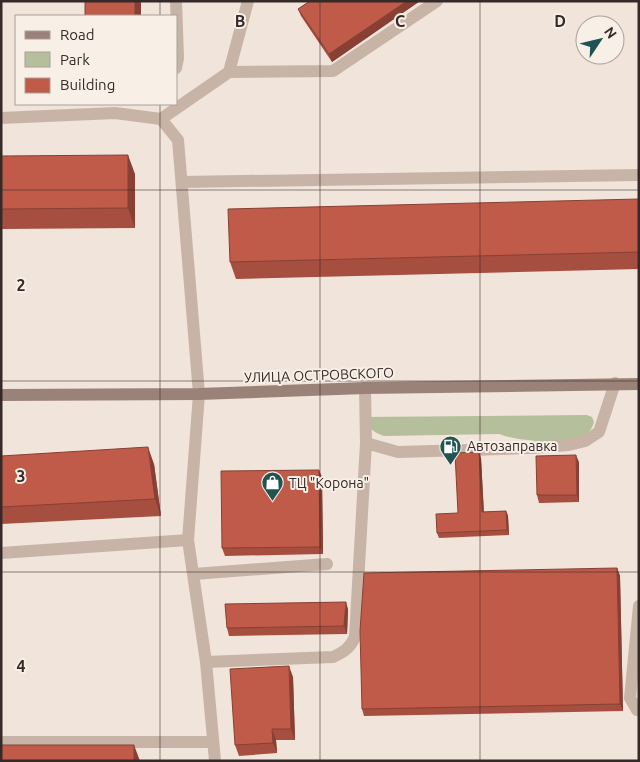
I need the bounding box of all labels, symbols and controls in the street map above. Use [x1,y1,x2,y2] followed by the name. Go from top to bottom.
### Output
[235,12,245,30] text: B
[395,12,405,30] text: C
[554,12,566,30] text: D
[15,15,178,105] legend
[575,15,625,65] north arrow
[601,24,620,41] text: N
[60,26,95,43] text: Road
[60,51,90,68] text: Park
[60,76,115,93] text: Building
[16,276,26,294] text: 2
[244,364,394,386] street label: УЛИЦА ОСТРОВСКОГО
[439,434,463,465] fuel station icon: Автозаправка
[467,438,558,454] place label: Автозаправка
[16,467,26,485] text: 3
[261,471,285,502] shop icon: ТЦ "Корона"
[289,475,369,491] place label: ТЦ "Корона"
[16,657,26,675] text: 4

